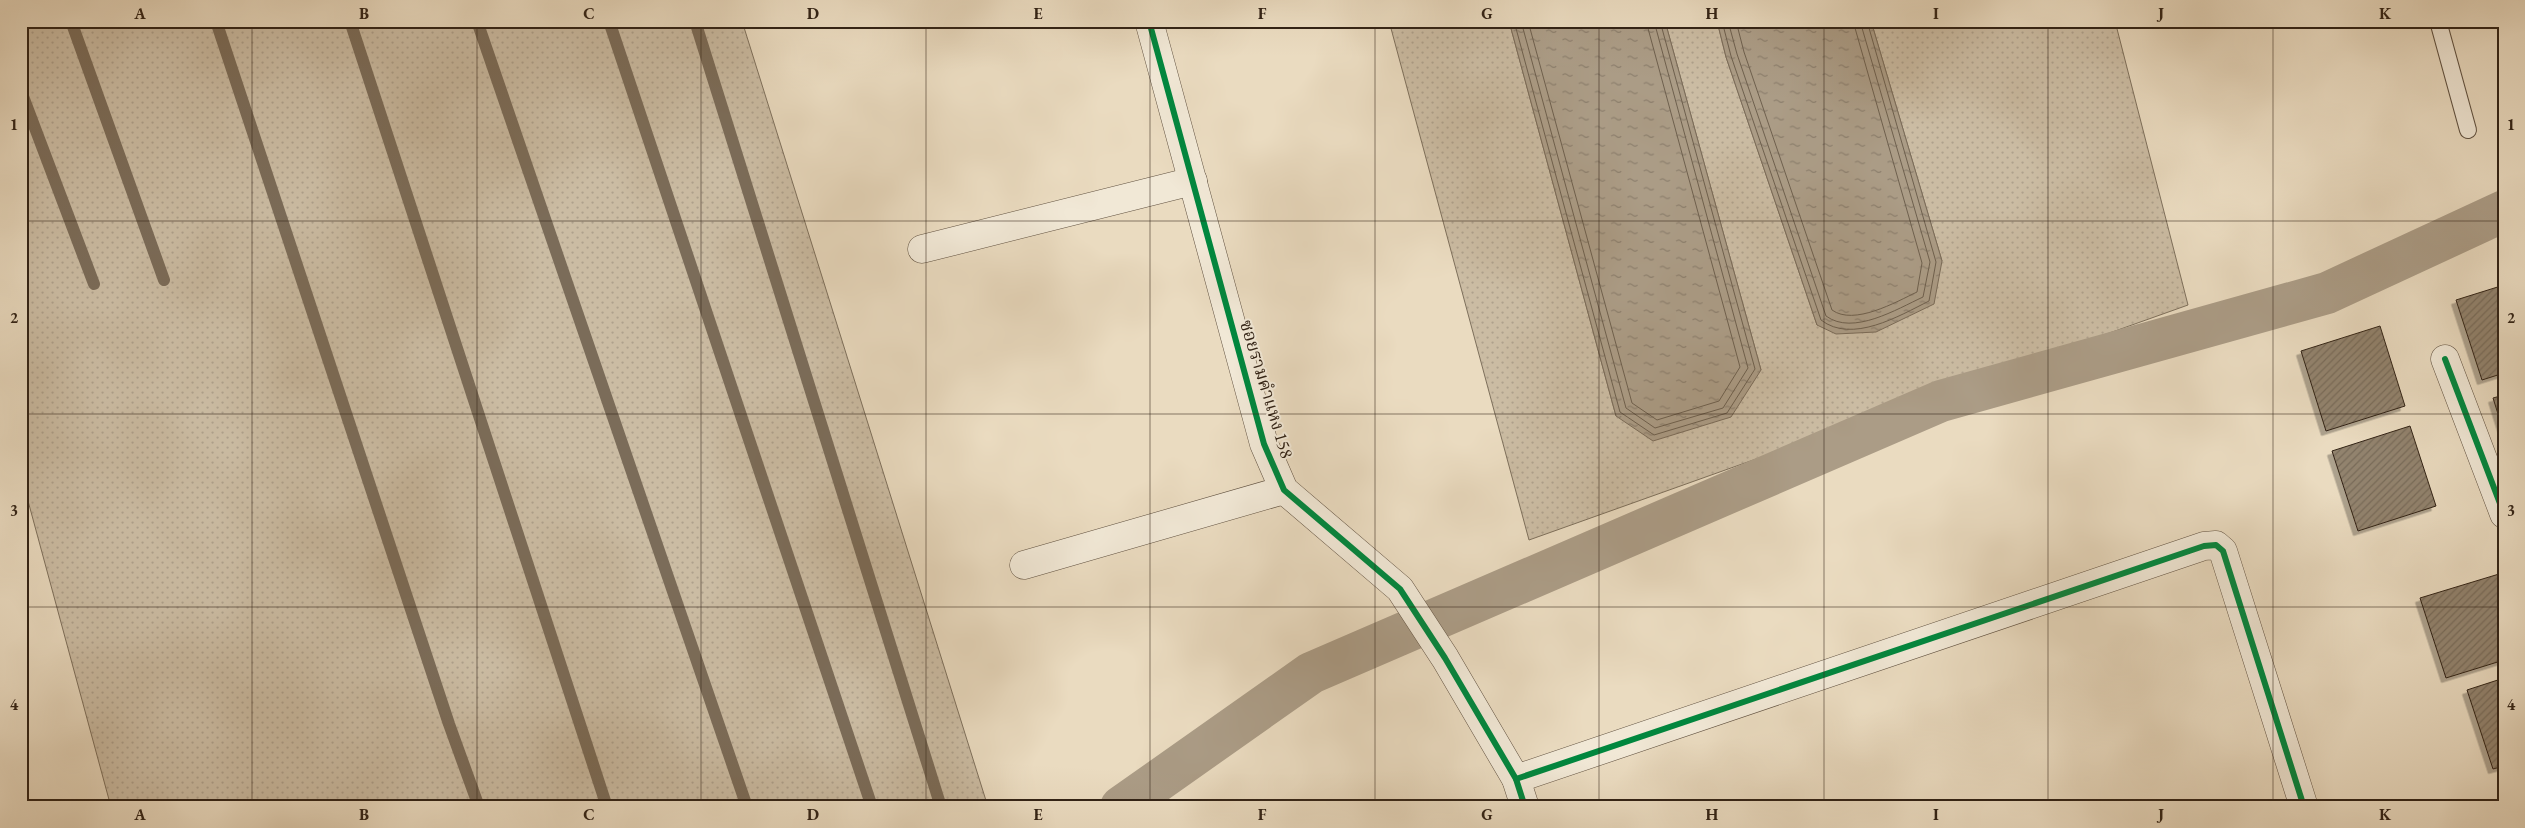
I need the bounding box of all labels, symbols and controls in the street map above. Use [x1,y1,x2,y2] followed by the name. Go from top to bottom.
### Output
[133,3,146,24] text: A
[359,3,369,24] text: B
[583,3,595,24] text: C
[807,3,819,24] text: D
[1033,3,1043,24] text: E
[1258,3,1267,24] text: F
[1481,3,1493,24] text: G
[1706,3,1719,24] text: H
[1933,3,1939,24] text: I
[2156,3,2164,24] text: J
[2379,3,2392,24] text: K
[10,114,18,135] text: 1
[2507,114,2515,135] text: 1
[10,307,19,328] text: 2
[2507,307,2516,328] text: 2
[1235,317,1299,461] street label: ซอยรามคำแหง 158
[10,500,18,521] text: 3
[2507,500,2515,521] text: 3
[10,694,19,715] text: 4
[2507,694,2516,715] text: 4
[133,804,146,825] text: A
[359,804,369,825] text: B
[583,804,595,825] text: C
[807,804,819,825] text: D
[1033,804,1043,825] text: E
[1258,804,1267,825] text: F
[1481,804,1493,825] text: G
[1706,804,1719,825] text: H
[1933,804,1939,825] text: I
[2156,804,2164,825] text: J
[2379,804,2392,825] text: K

